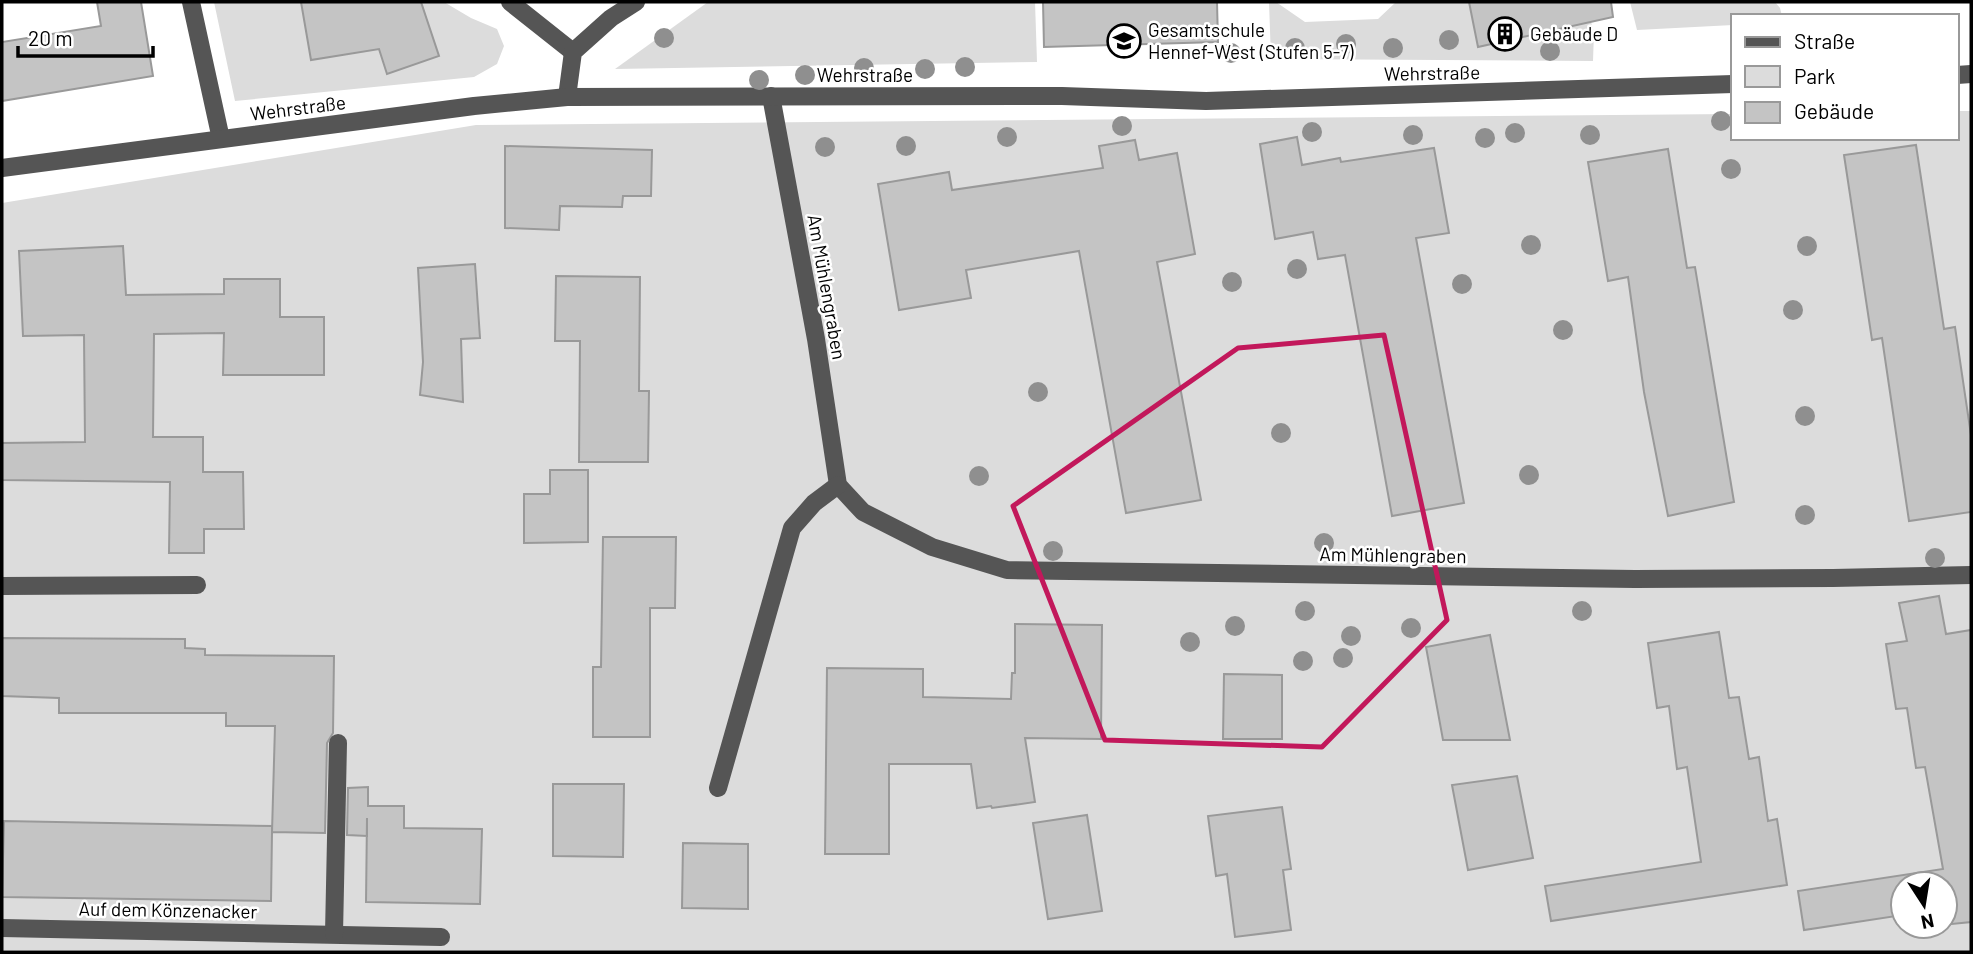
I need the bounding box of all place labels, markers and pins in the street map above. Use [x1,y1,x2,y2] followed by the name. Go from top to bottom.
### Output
[1486,15,1524,53] building icon: Gebäude D
[1148,18,1355,63] place label: Gesamtschule Hennef-West (Stufen 5-7)
[1105,22,1143,60] school or university icon: Gesamtschule Hennef-West (Stufen 5-7)
[1530,22,1618,45] place label: Gebäude D

